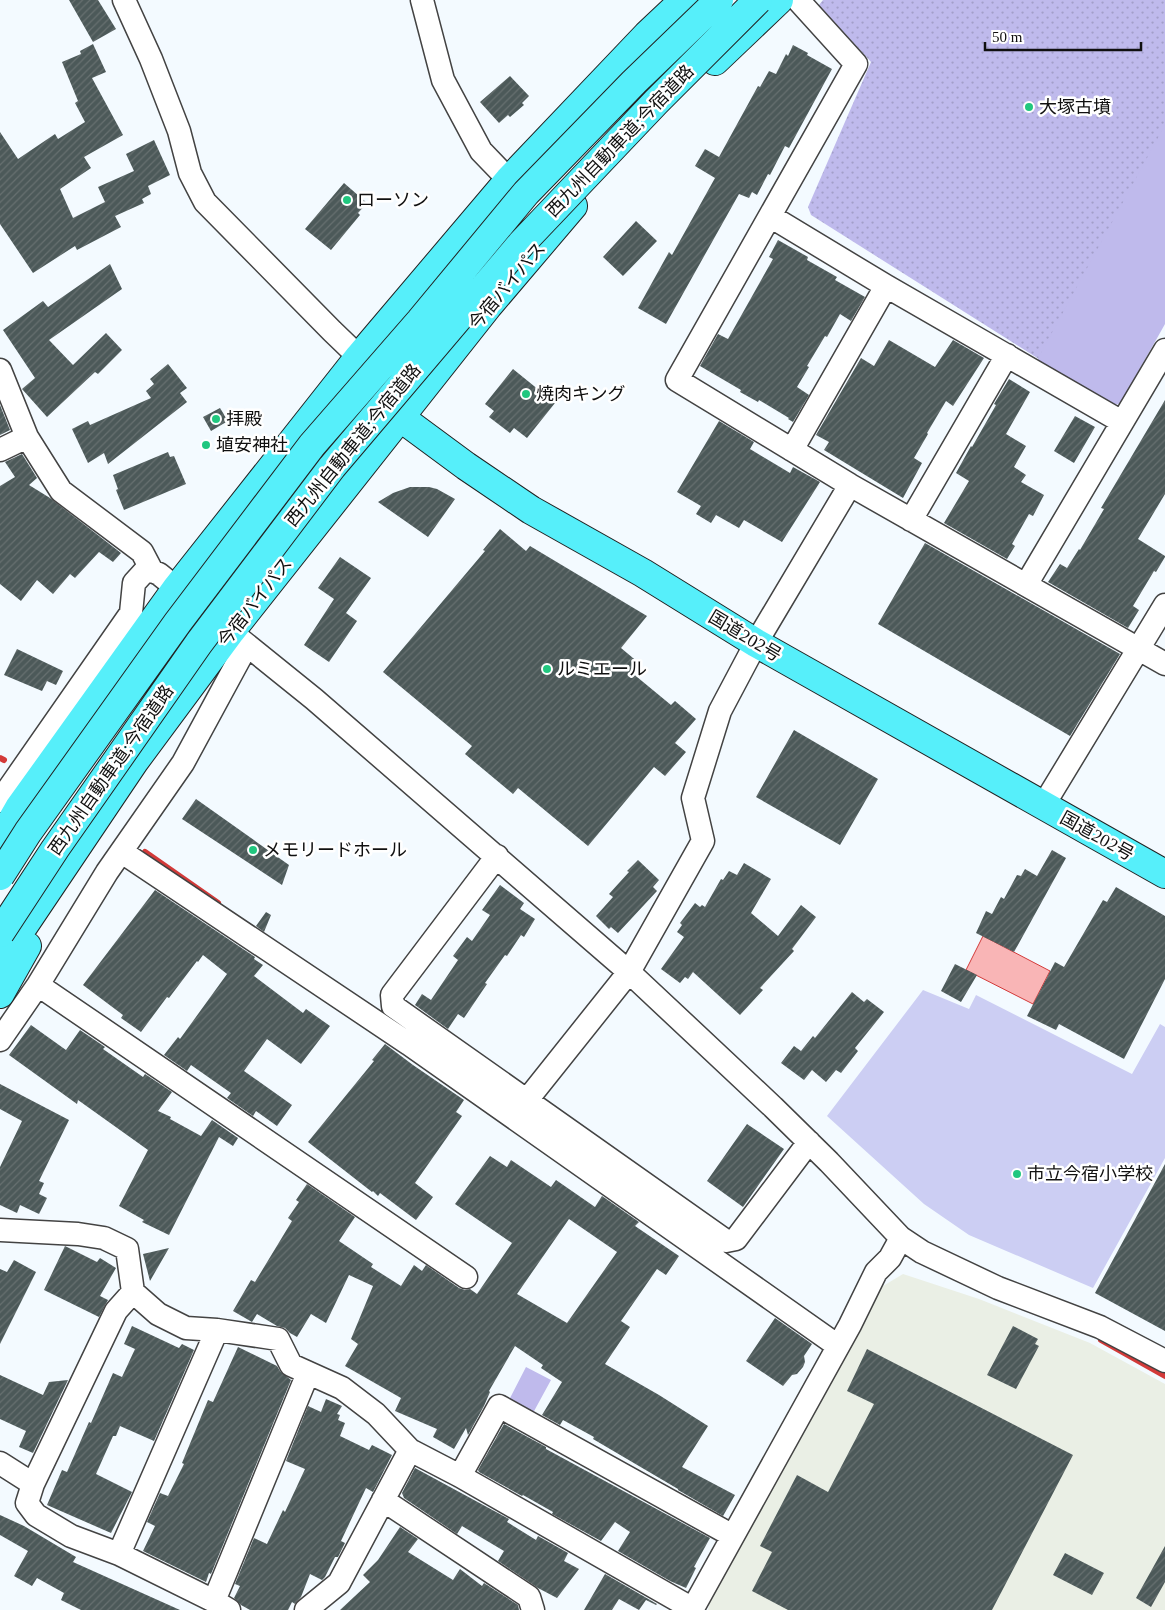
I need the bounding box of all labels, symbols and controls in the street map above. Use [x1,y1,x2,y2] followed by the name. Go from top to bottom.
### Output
[985,20,1141,52] scale bar
[992,29,1023,45] text: 50 m
[542,61,698,221] street label: 西九州自動車道;今宿道路
[1039,97,1111,117] place label: 大塚古墳
[1023,101,1035,113] marker: 大塚古墳
[357,190,429,210] place label: ローソン
[341,194,353,206] marker: ローソン
[465,238,549,334] street label: 今宿バイパス
[281,360,425,530] street label: 西九州自動車道;今宿道路
[536,384,625,404] place label: 焼肉キング
[520,388,532,400] marker: 焼肉キング
[226,409,262,429] place label: 拝殿
[210,413,222,425] marker: 拝殿
[216,435,288,455] place label: 埴安神社
[200,439,212,451] marker: 埴安神社
[214,553,296,651] street label: 今宿バイパス
[705,607,785,665] street label: 国道202号
[557,659,647,679] place label: ルミエール
[541,663,553,675] marker: ルミエール
[45,681,177,859] street label: 西九州自動車道;今宿道路
[1057,808,1137,864] street label: 国道202号
[263,840,407,860] place label: メモリードホール
[247,844,259,856] marker: メモリードホール
[1027,1164,1153,1184] place label: 市立今宿小学校
[1011,1168,1023,1180] marker: 市立今宿小学校

